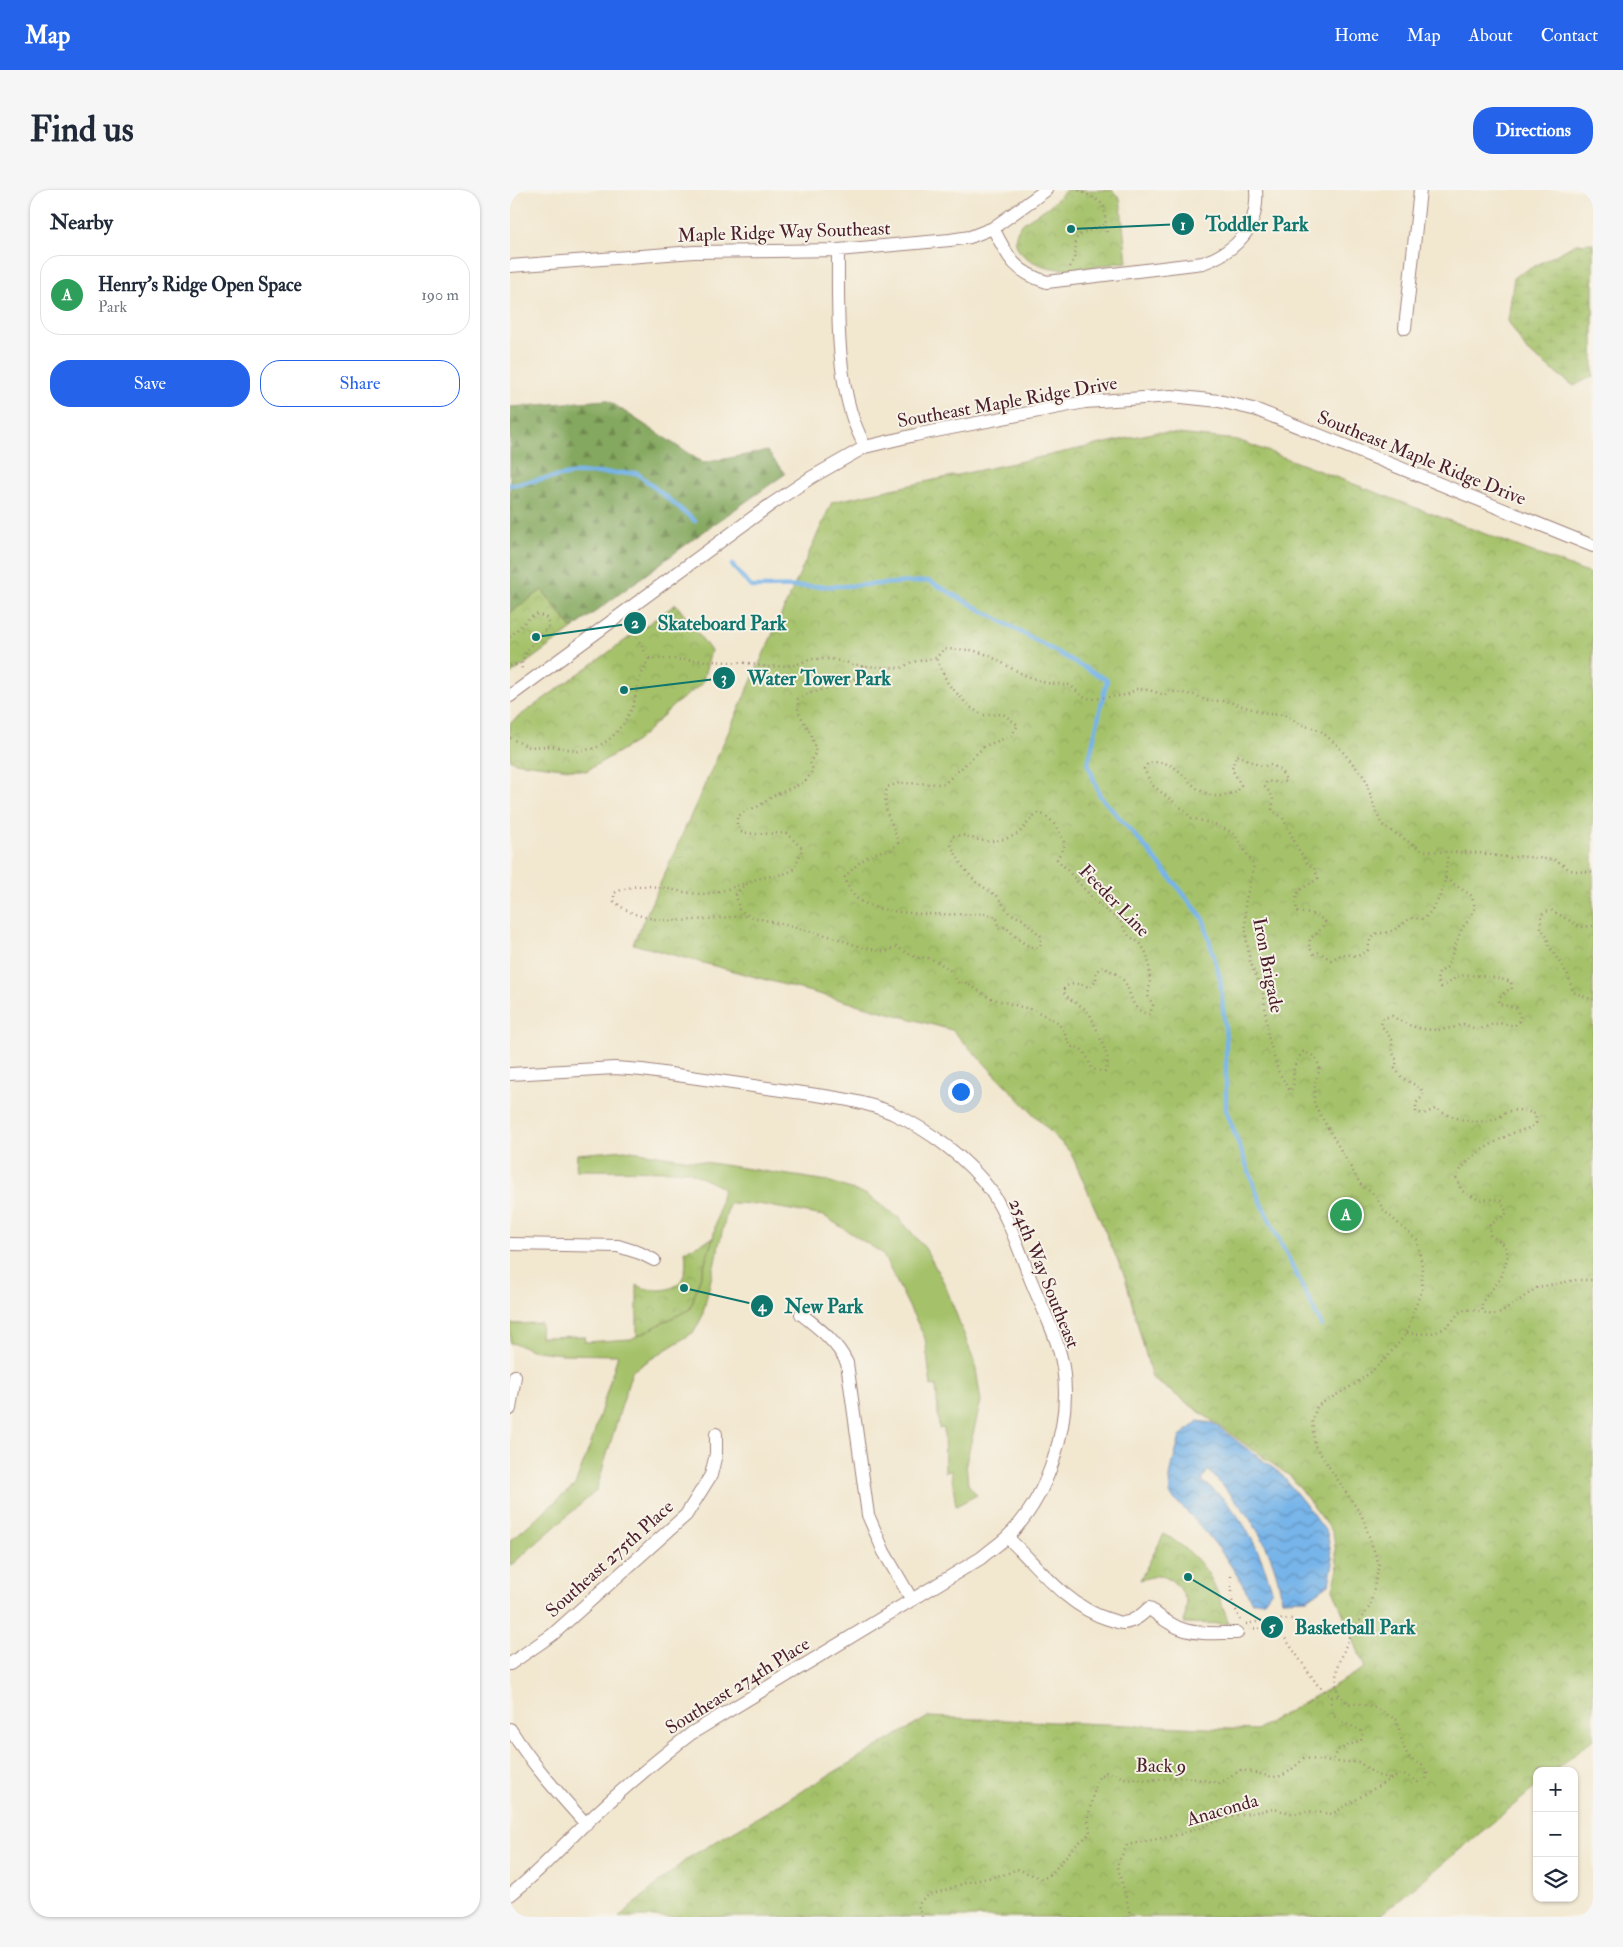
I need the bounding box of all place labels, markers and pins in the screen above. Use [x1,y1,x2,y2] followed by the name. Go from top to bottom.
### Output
[1171,207,1319,242] callout: Toddler Park
[622,605,796,640] callout: Skateboard Park
[712,660,901,695] callout: Water Tower Park
[1330,1196,1362,1234] pin: A
[750,1289,874,1324] callout: New Park
[1259,1610,1425,1645] callout: Basketball Park

